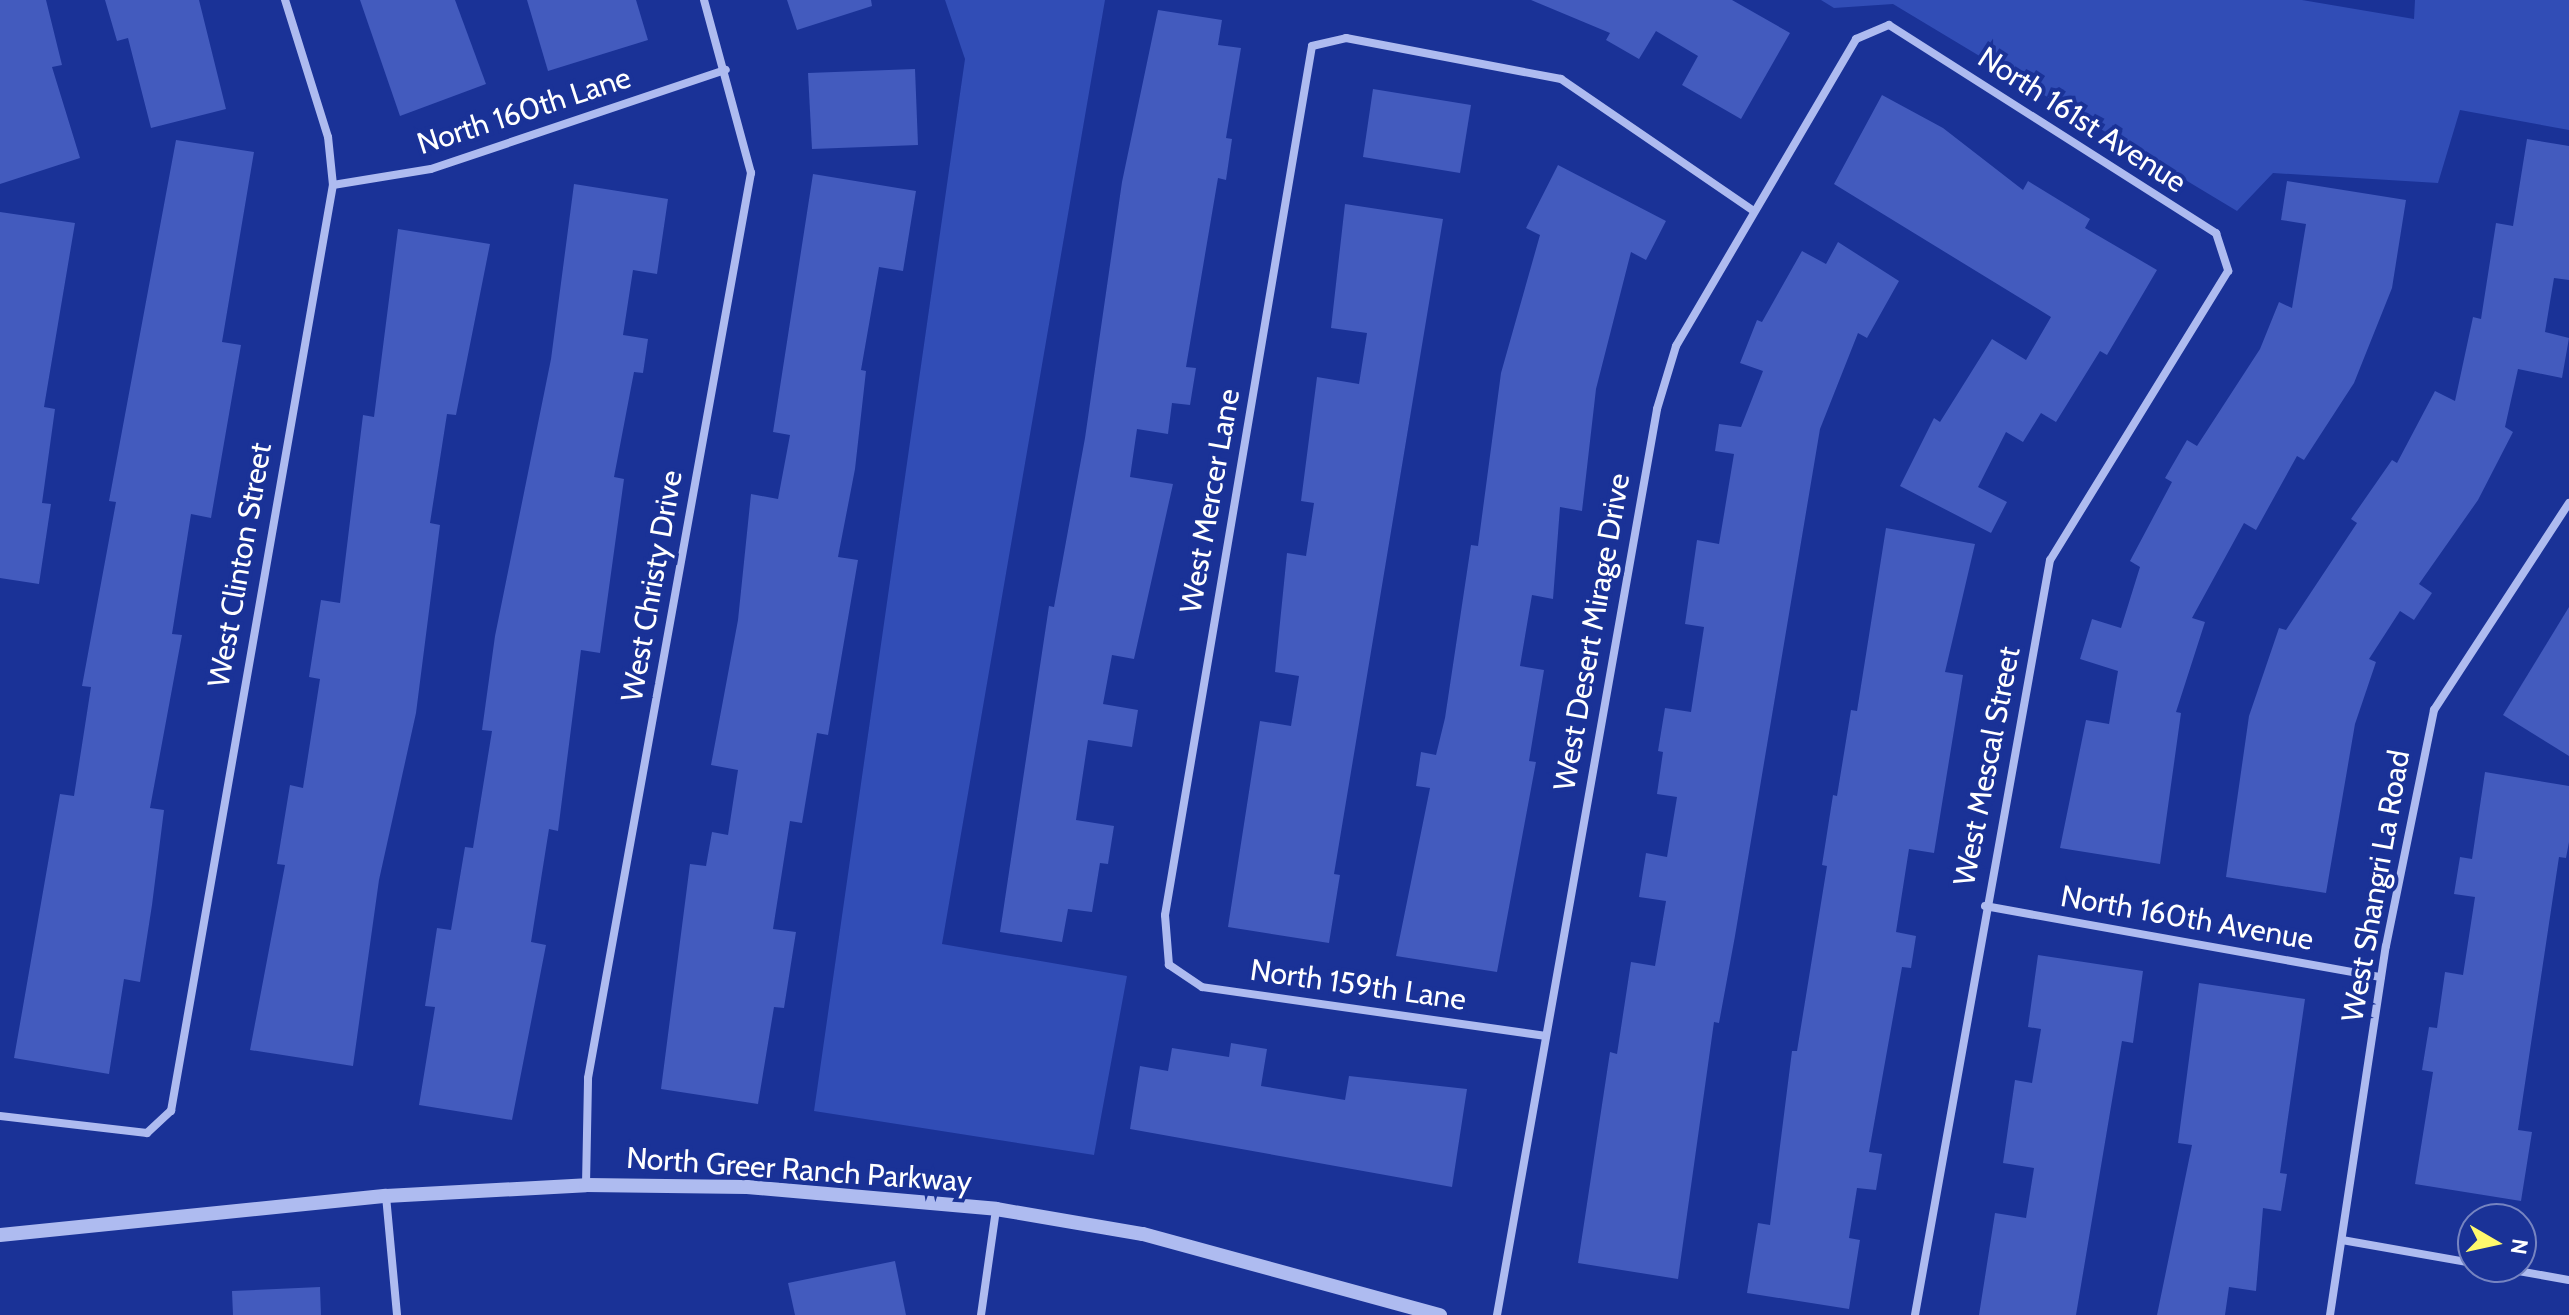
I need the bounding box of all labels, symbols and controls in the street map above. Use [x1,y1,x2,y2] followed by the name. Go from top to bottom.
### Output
[1971,39,2193,201] street label: North 161st Avenue
[413,60,635,162] street label: North 160th Lane
[1173,386,1247,616] street label: West Mercer Lane
[201,440,279,690] street label: West Clinton Street
[614,468,690,704] street label: West Christy Drive
[1546,471,1638,793] street label: West Desert Mirage Drive
[1946,644,2028,888] street label: West Mescal Street
[2334,747,2418,1025] street label: West Shangri La Road
[2058,878,2316,958] street label: North 160th Avenue
[1248,952,1468,1018] street label: North 159th Lane
[625,1140,973,1200] street label: North Greer Ranch Parkway
[2457,1203,2537,1283] north arrow
[2505,1237,2534,1256] text: N

